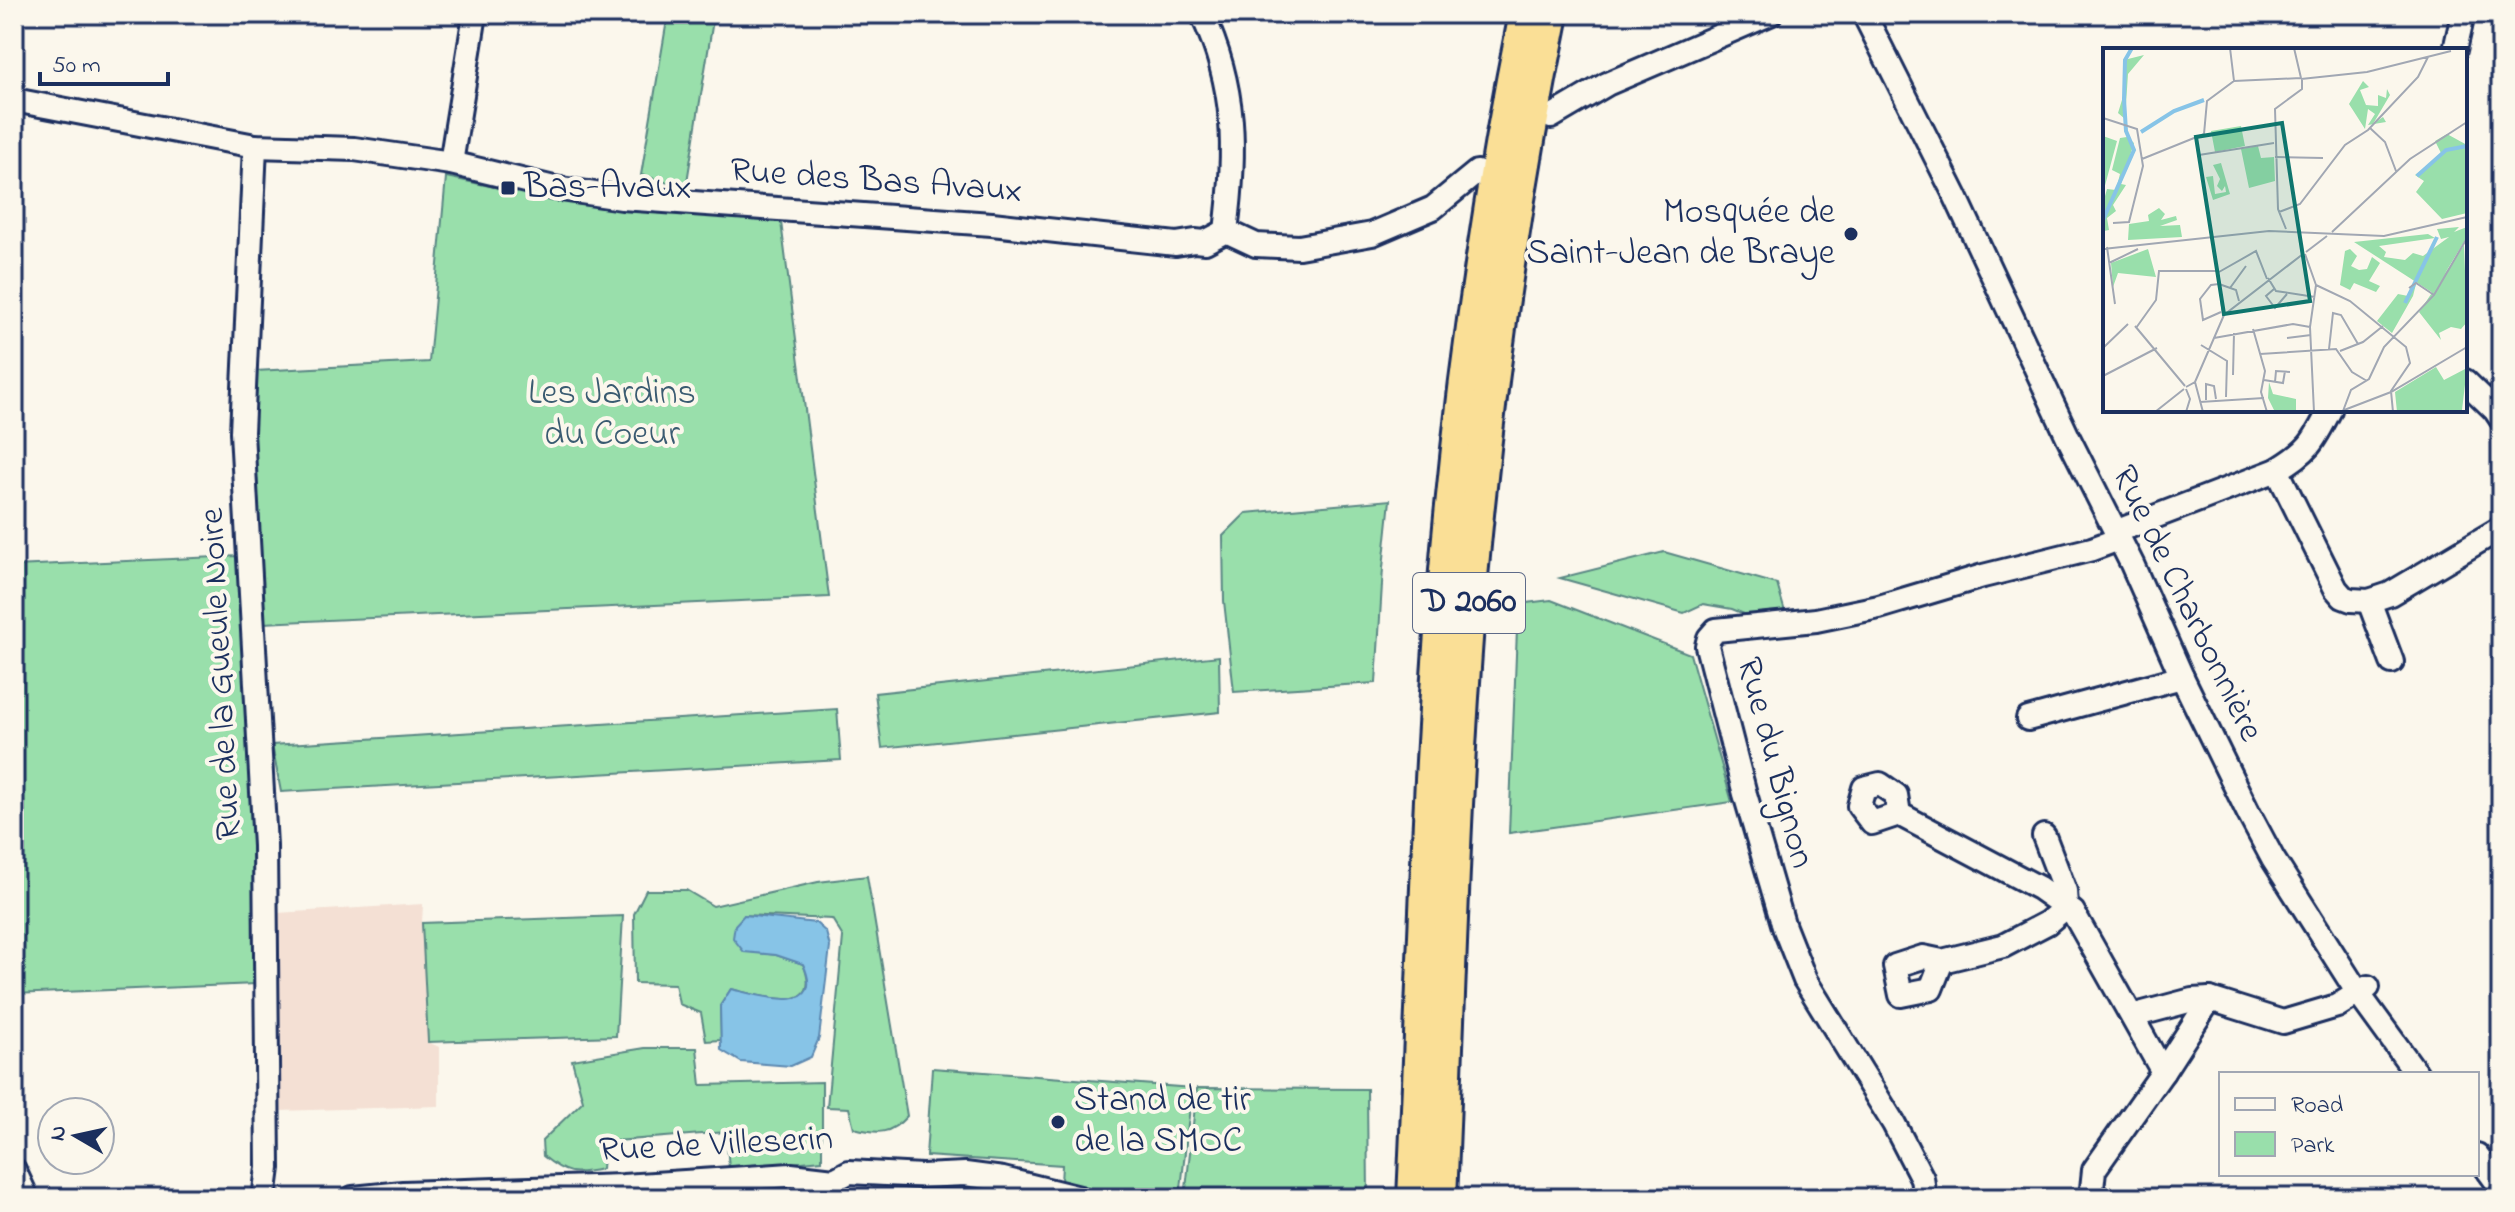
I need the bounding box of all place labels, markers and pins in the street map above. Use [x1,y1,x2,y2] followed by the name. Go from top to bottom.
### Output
[523,162,692,215] place label: Bas-Avaux
[499,179,517,197] marker: Bas-Avaux
[1526,187,1836,281] place label: Mosquée de Saint-Jean de Braye
[1842,225,1860,243] marker: Mosquée de Saint-Jean de Braye
[1074,1075,1252,1169] place label: Stand de tir de la SMOC
[1049,1113,1067,1131] marker: Stand de tir de la SMOC

